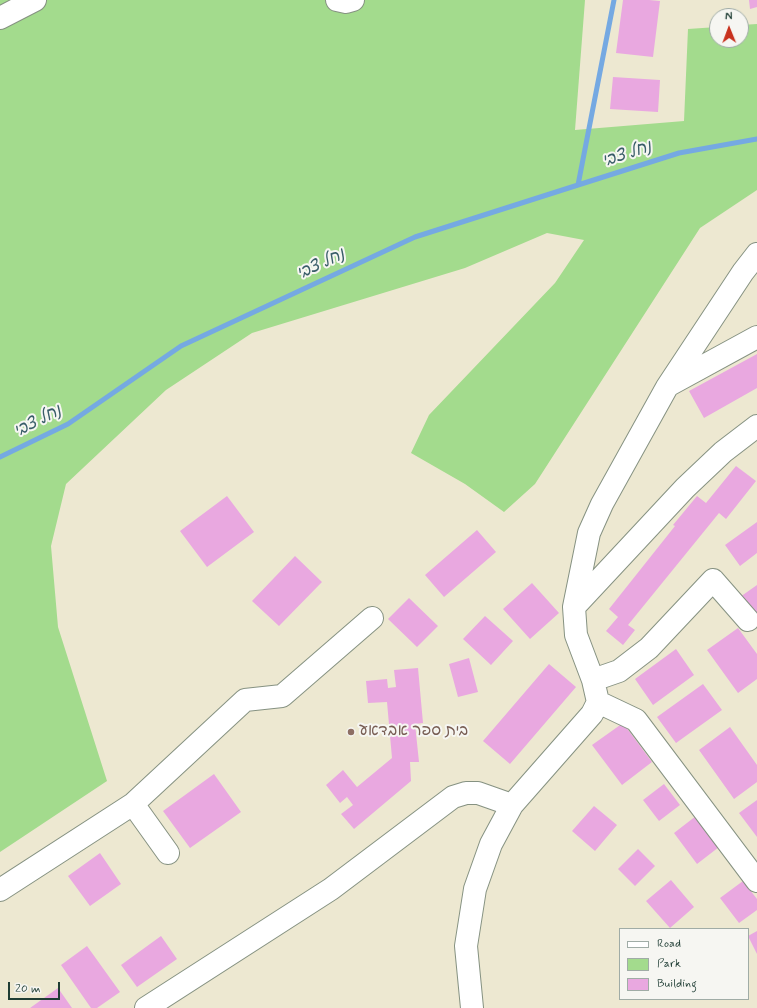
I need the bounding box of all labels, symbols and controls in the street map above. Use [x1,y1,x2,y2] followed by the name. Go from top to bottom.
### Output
[709,8,749,48] north arrow
[725,10,733,24] text: N
[600,137,654,173] water label: נחל צבי
[294,245,348,285] water label: נחל צבי
[11,401,65,443] water label: נחל צבי
[359,722,468,742] place label: בית ספר אבדאע
[346,727,356,737] marker: בית ספר אבדאע
[619,928,749,1000] legend
[657,936,681,952] text: Road
[657,956,681,972] text: Park
[10,974,62,1000] scale bar
[657,976,697,992] text: Building
[15,981,41,997] text: 20 m

